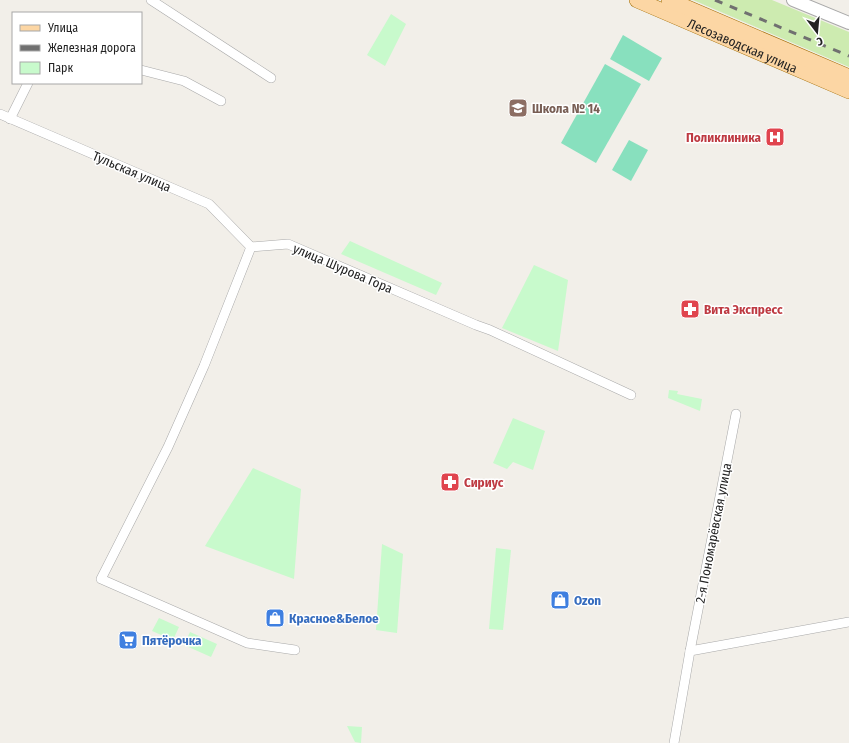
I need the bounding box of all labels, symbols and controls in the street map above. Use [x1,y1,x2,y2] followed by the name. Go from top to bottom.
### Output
[12,12,142,84] legend
[797,12,837,52] north arrow
[685,16,800,76] street label: Лесозаводская улица
[47,21,78,35] text: Улица
[815,34,824,48] text: С
[48,41,136,55] text: Железная дорога
[48,61,74,75] text: Парк
[507,97,529,119] school or university icon: Школа № 14
[532,101,600,116] place label: Школа № 14
[764,126,786,148] hospital icon: Поликлиника
[686,130,762,145] place label: Поликлиника
[90,148,173,195] street label: Тульская улица
[291,241,395,296] street label: улица Шурова Гора
[679,298,701,320] pharmacy icon: Вита Экспресс
[704,302,783,317] place label: Вита Экспресс
[693,462,734,604] street label: 2-я Пономарёвская улица
[439,471,461,493] pharmacy icon: Сириус
[464,475,504,490] place label: Сириус
[549,589,571,611] shop icon: Ozon
[574,593,601,608] place label: Ozon
[264,607,286,629] shop icon: Красное&Белое
[289,611,379,626] place label: Красное&Белое
[117,629,139,651] supermarket icon: Пятёрочка
[142,633,202,648] place label: Пятёрочка

